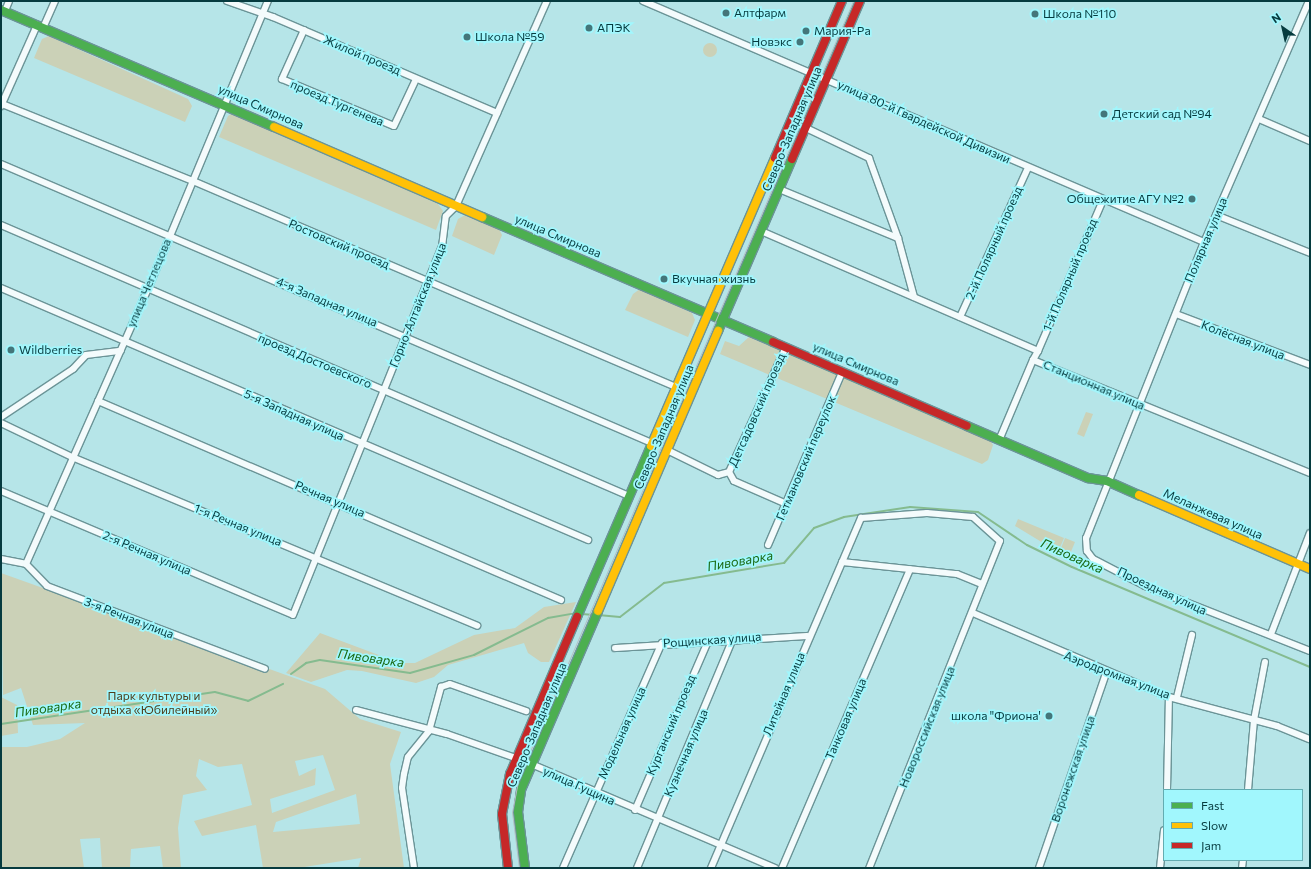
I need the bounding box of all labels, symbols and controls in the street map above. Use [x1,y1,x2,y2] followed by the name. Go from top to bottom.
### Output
[734,6,786,20] place label: Алтфарм
[1043,7,1116,21] place label: Школа №110
[721,8,731,18] marker: Алтфарм
[1263,8,1303,48] north arrow
[1030,9,1040,19] marker: Школа №110
[1269,10,1283,25] text: N
[597,21,631,35] place label: АПЭК
[584,23,594,33] marker: АПЭК
[814,24,871,38] place label: Мария-Ра
[801,26,811,36] marker: Мария-Ра
[475,30,544,44] place label: Школа №59
[321,32,403,78] street label: Жилой проезд
[462,32,472,42] marker: Школа №59
[751,35,792,49] place label: Новэкс
[795,37,805,47] marker: Новэкс
[759,64,825,194] street label: Северо-Западная улица
[288,77,386,129] street label: проезд Тургенева
[835,77,1013,167] street label: улица 80-й Гвардейской Дивизии
[216,82,306,132] street label: улица Смирнова
[1112,107,1212,121] place label: Детский сад №94
[1099,109,1109,119] marker: Детский сад №94
[963,184,1025,302] street label: 2-й Полярный проезд
[1067,192,1184,206] place label: Общежитие АГУ №2
[1187,194,1197,204] marker: Общежитие АГУ №2
[1182,195,1230,285] street label: Полярная улица
[513,211,603,261] street label: улица Смирнова
[286,216,392,272] street label: Ростовский проезд
[1040,217,1100,333] street label: 1-й Полярный проезд
[124,237,174,329] street label: улица Чеглецова
[386,241,450,369] street label: Горно-Алтайская улица
[672,272,756,286] place label: Вкучная жизнь
[274,274,380,330] street label: 4-я Западная улица
[659,274,669,284] marker: Вкучная жизнь
[1199,317,1287,363] street label: Колёсная улица
[256,331,374,391] street label: проезд Достоевского
[811,339,901,389] street label: улица Смирнова
[19,343,82,357] place label: Wildberries
[6,345,16,355] marker: Wildberries
[725,351,789,469] street label: Детсадовский проезд
[1041,357,1147,413] street label: Станционная улица
[631,362,697,492] street label: Северо-Западная улица
[242,386,346,444] street label: 5-я Западная улица
[773,393,839,523] street label: Гетмановский переулок
[293,478,367,520] street label: Речная улица
[1161,486,1265,542] street label: Меланжевая улица
[192,501,284,549] street label: 1-я Речная улица
[101,528,193,578] street label: 2-я Речная улица
[1038,535,1106,577] water label: Пивоварка
[706,548,774,574] water label: Пивоварка
[1115,564,1209,618] street label: Проездная улица
[82,594,176,642] street label: 3-я Речная улица
[662,629,762,651] street label: Рощинская улица
[337,646,405,670] water label: Пивоварка
[1062,648,1172,702] street label: Аэродромная улица
[760,650,808,738] street label: Литейная улица
[504,660,570,790] street label: Северо-Западная улица
[896,664,958,790] street label: Новороссийская улица
[643,673,699,777] street label: Курганский проезд
[822,676,870,762] street label: Танковая улица
[595,685,649,781] street label: Модельная улица
[91,689,217,717] park label: Парк культуры и отдыха «Юбилейный»
[14,696,82,720] water label: Пивоварка
[661,707,711,799] street label: Кузнечная улица
[951,709,1041,723] place label: школа "Фриона'
[1044,711,1054,721] marker: школа "Фриона'
[1048,714,1098,824] street label: Воронежская улица
[541,764,617,808] street label: улица Гущина
[1163,789,1303,861] legend
[1201,798,1224,812] text: Fast
[1201,818,1228,832] text: Slow
[1201,838,1221,852] text: Jam

